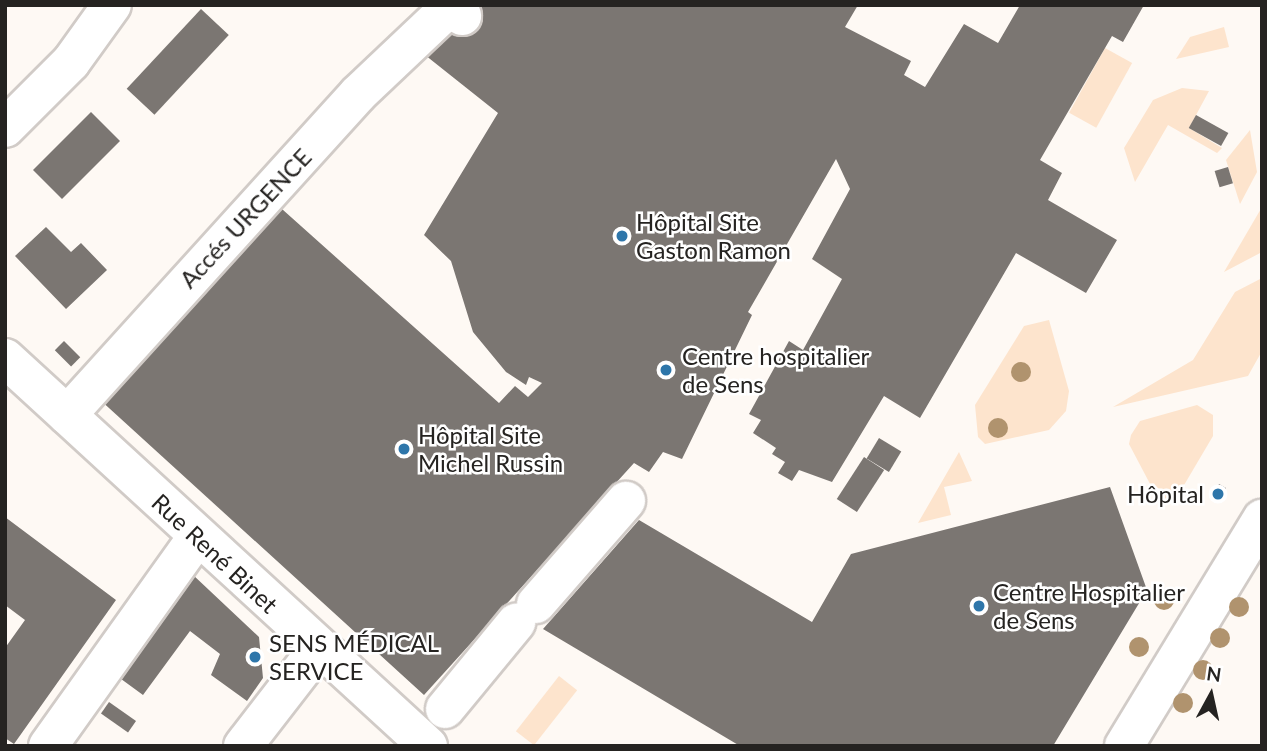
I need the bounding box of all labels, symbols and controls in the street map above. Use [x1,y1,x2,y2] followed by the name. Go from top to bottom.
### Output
[173,142,317,294] street label: Accés URGENCE
[636,208,791,264] place label: Hôpital Site Gaston Ramon
[614,228,630,244] marker: Hôpital Site Gaston Ramon
[682,342,869,398] place label: Centre hospitalier de Sens
[656,360,676,380] marker: Centre hospitalier de Sens
[418,421,563,477] place label: Hôpital Site Michel Russin
[396,441,412,457] marker: Hôpital Site Michel Russin
[1127,480,1204,508] place label: Hôpital
[1210,486,1226,502] marker: Hôpital
[146,487,284,619] street label: Rue René Binet
[993,578,1185,634] place label: Centre Hospitalier de Sens
[971,598,987,614] marker: Centre Hospitalier de Sens
[269,629,439,685] place label: SENS MÉDICAL SERVICE
[247,649,263,665] marker: SENS MÉDICAL SERVICE
[1176,660,1246,730] north arrow
[1205,661,1223,686] text: N

